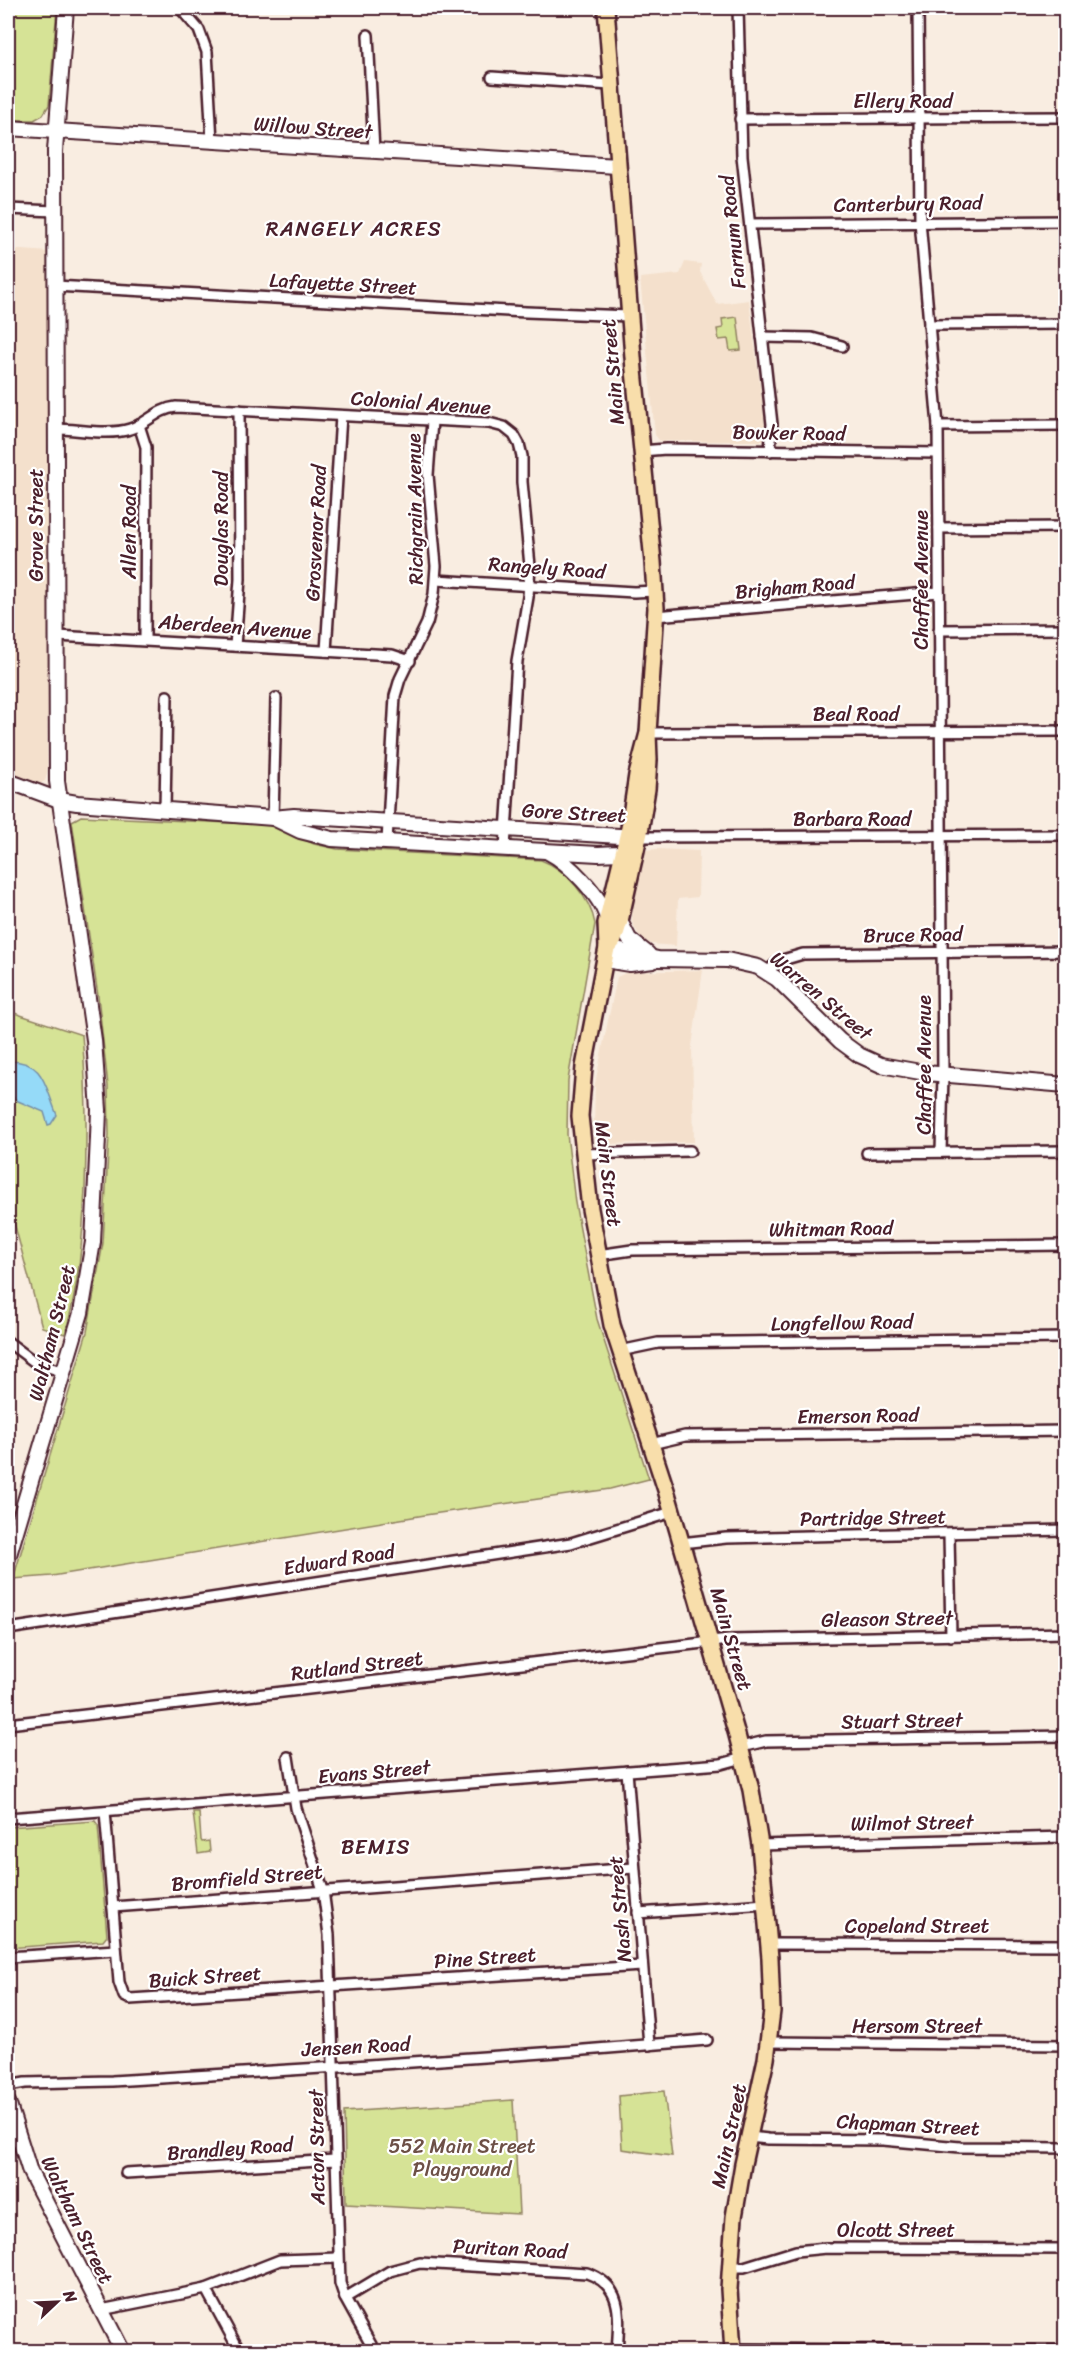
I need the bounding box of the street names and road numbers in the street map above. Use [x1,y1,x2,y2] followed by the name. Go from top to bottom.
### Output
[853,84,954,119] street label: Ellery Road
[252,106,375,150] street label: Willow Street
[709,172,756,290] street label: Farnum Road
[833,185,984,223] street label: Canterbury Road
[268,263,418,305] street label: Lafayette Street
[591,317,635,426] street label: Main Street
[350,381,492,425] street label: Colonial Avenue
[732,415,848,452] street label: Bowker Road
[396,432,434,585] street label: Richgrain Avenue
[295,462,337,602] street label: Grosvenor Road
[19,468,54,582] street label: Grove Street
[204,470,239,586] street label: Douglas Road
[112,484,147,580] street label: Allen Road
[904,510,939,650] street label: Chaffee Avenue
[487,546,608,590] street label: Rangely Road
[734,564,858,610] street label: Brigham Road
[156,604,313,650] street label: Aberdeen Avenue
[813,697,901,732] street label: Beal Road
[521,793,627,833] street label: Gore Street
[793,802,912,837] street label: Barbara Road
[863,917,965,953] street label: Bruce Road
[762,942,881,1050] street label: Warren Street
[907,995,942,1135] street label: Chaffee Avenue
[584,1119,632,1229] street label: Main Street
[769,1210,895,1248] street label: Whitman Road
[18,1261,86,1405] street label: Waltham Street
[770,1304,915,1342] street label: Longfellow Road
[797,1397,921,1435] street label: Emerson Road
[799,1499,947,1537] street label: Partridge Street
[281,1534,399,1586] street label: Edward Road
[700,1583,763,1695] street label: Main Street
[821,1600,954,1638] street label: Gleason Street
[289,1641,425,1691] street label: Rutland Street
[841,1702,964,1740] street label: Stuart Street
[316,1750,433,1794] street label: Evans Street
[850,1804,975,1842] street label: Wilmot Street
[170,1854,324,1902] street label: Bromfield Street
[598,1854,642,1964] street label: Nash Street
[845,1909,990,1944] street label: Copeland Street
[433,1937,537,1979] street label: Pine Street
[148,1956,263,1998] street label: Buick Street
[852,2009,983,2044] street label: Hersom Street
[300,2027,413,2067] street label: Jensen Road
[701,2080,757,2191] street label: Main Street
[298,2088,336,2206] street label: Acton Street
[836,2104,981,2146] street label: Chapman Street
[166,2127,296,2171] street label: Brandley Road
[31,2150,123,2290] street label: Waltham Street
[837,2213,955,2248] street label: Olcott Street
[452,2229,569,2270] street label: Puritan Road

